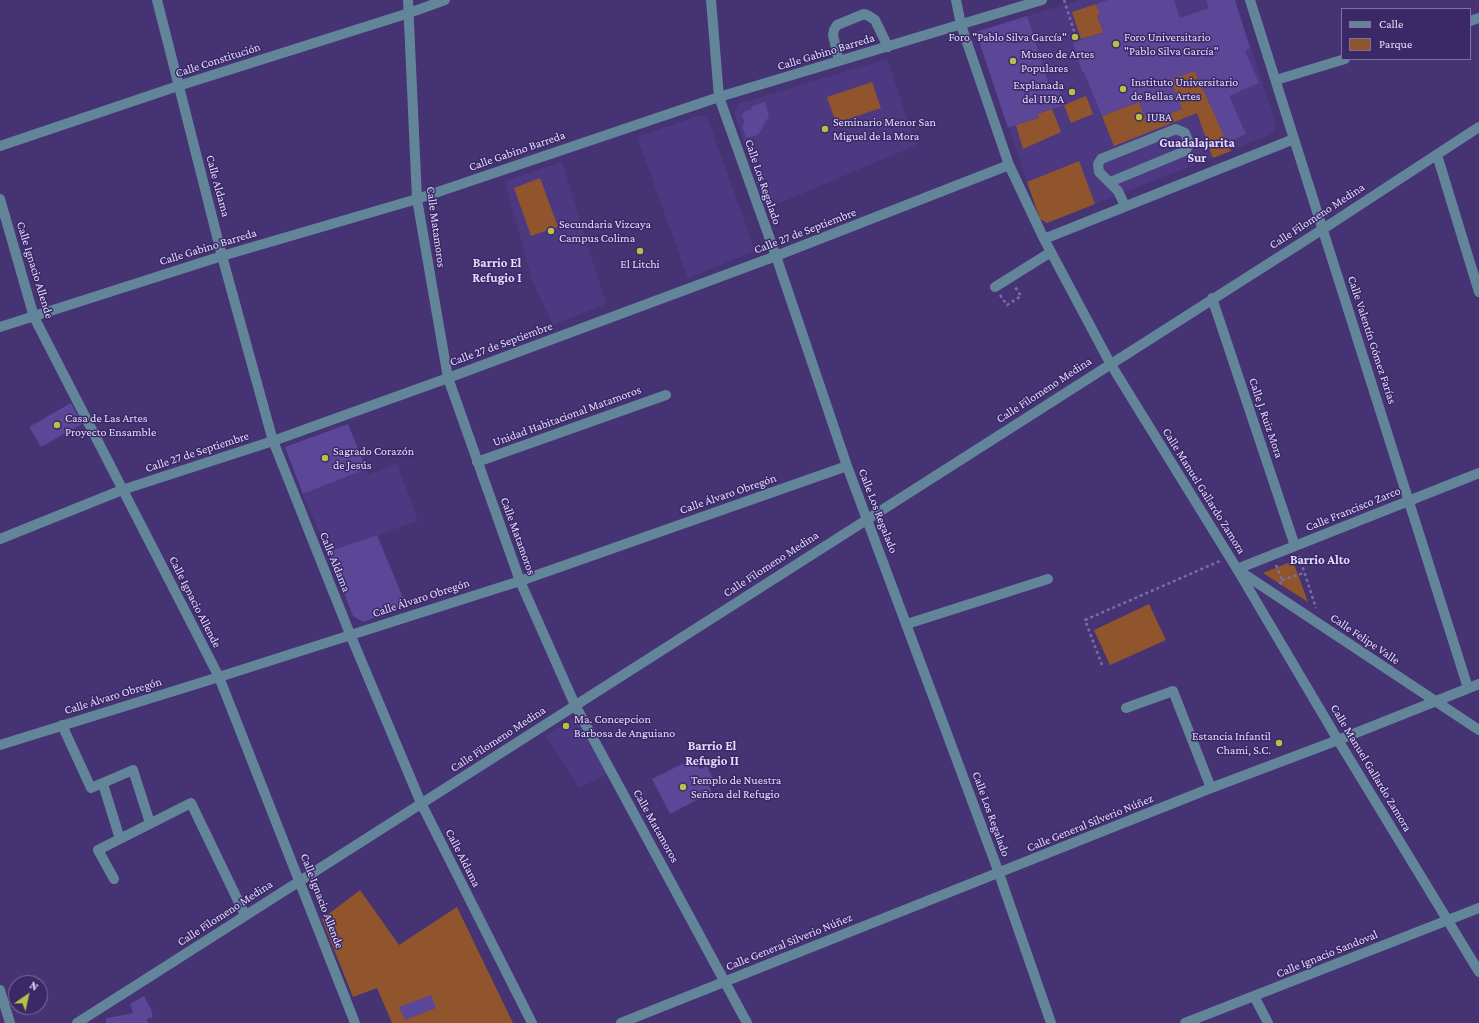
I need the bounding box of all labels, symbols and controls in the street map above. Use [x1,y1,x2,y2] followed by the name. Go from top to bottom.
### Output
[1341,8,1471,60] legend
[1379,17,1403,31] text: Calle
[776,30,876,74] street label: Calle Gabino Barreda
[948,30,1067,44] place label: Foro "Pablo Silva García"
[1124,30,1219,58] place label: Foro Universitario "Pablo Silva García"
[1070,32,1080,42] marker: Foro "Pablo Silva García"
[1379,37,1412,51] text: Parque
[174,39,262,81] street label: Calle Constitución
[1111,39,1121,49] marker: Foro Universitario "Pablo Silva García"
[1021,47,1094,75] place label: Museo de Artes Populares
[1008,56,1018,66] marker: Museo de Artes Populares
[1131,75,1238,103] place label: Instituto Universitario de Bellas Artes
[1013,78,1064,106] place label: Explanada del IUBA
[1118,84,1128,94] marker: Instituto Universitario de Bellas Artes
[1067,87,1077,97] marker: Explanada del IUBA
[1147,110,1172,124] place label: IUBA
[1134,112,1144,122] marker: IUBA
[833,115,936,143] place label: Seminario Menor San Miguel de la Mora
[820,124,830,134] marker: Seminario Menor San Miguel de la Mora
[467,128,567,174] street label: Calle Gabino Barreda
[1159,135,1235,166] district label: Guadalajarita Sur
[742,137,784,227] street label: Calle Los Regalado
[203,153,233,219] street label: Calle Aldama
[1267,180,1367,252] street label: Calle Filomeno Medina
[423,186,449,268] street label: Calle Matamoros
[752,205,858,257] street label: Calle 27 de Septiembre
[559,217,651,245] place label: Secundaria Vizcaya Campus Colima
[13,220,57,320] street label: Calle Ignacio Allende
[158,225,258,269] street label: Calle Gabino Barreda
[546,226,556,236] marker: Secundaria Vizcaya Campus Colima
[635,246,645,256] marker: El Litchi
[472,255,522,286] district label: Barrio El Refugio I
[620,257,660,271] place label: El Litchi
[1345,274,1399,406] street label: Calle Valentín Gómez Farías
[448,319,554,369] street label: Calle 27 de Septiembre
[994,354,1094,426] street label: Calle Filomeno Medina
[1246,376,1286,460] street label: Calle J. Ruiz Mora
[491,382,643,450] street label: Unidad Habitacional Matamoros
[65,411,156,439] place label: Casa de Las Artes Proyecto Ensamble
[52,420,62,430] marker: Casa de Las Artes Proyecto Ensamble
[1159,425,1249,557] street label: Calle Manuel Gallardo Zamora
[143,428,251,476] street label: Calle 27 de Septiembre
[333,444,414,472] place label: Sagrado Corazón de Jesús
[320,453,330,463] marker: Sagrado Corazón de Jesús
[855,467,901,555] street label: Calle Los Regalado
[678,471,778,517] street label: Calle Álvaro Obregón
[1304,483,1402,535] street label: Calle Francisco Zarco
[497,495,539,577] street label: Calle Matamoros
[721,528,821,600] street label: Calle Filomeno Medina
[316,530,354,594] street label: Calle Aldama
[1290,552,1350,568] district label: Barrio Alto
[166,554,224,650] street label: Calle Ignacio Allende
[371,576,471,620] street label: Calle Álvaro Obregón
[1327,610,1403,668] street label: Calle Felipe Valle
[62,674,164,718] street label: Calle Álvaro Obregón
[1327,702,1415,834] street label: Calle Manuel Gallardo Zamora
[448,703,548,775] street label: Calle Filomeno Medina
[574,712,675,740] place label: Ma. Concepcion Barbosa de Anguiano
[561,721,571,731] marker: Ma. Concepcion Barbosa de Anguiano
[1192,729,1271,757] place label: Estancia Infantil Chami, S.C.
[685,738,739,769] district label: Barrio El Refugio II
[1274,738,1284,748] marker: Estancia Infantil Chami, S.C.
[969,770,1013,858] street label: Calle Los Regalado
[691,773,781,801] place label: Templo de Nuestra Señora del Refugio
[678,782,688,792] marker: Templo de Nuestra Señora del Refugio
[630,787,682,865] street label: Calle Matamoros
[1025,791,1155,855] street label: Calle General Silverio Núñez
[442,826,484,890] street label: Calle Aldama
[297,851,347,951] street label: Calle Ignacio Allende
[175,877,275,949] street label: Calle Filomeno Medina
[724,910,854,974] street label: Calle General Silverio Núñez
[1274,927,1380,981] street label: Calle Ignacio Sandoval
[8,975,48,1015] north arrow
[28,979,41,993] text: N

